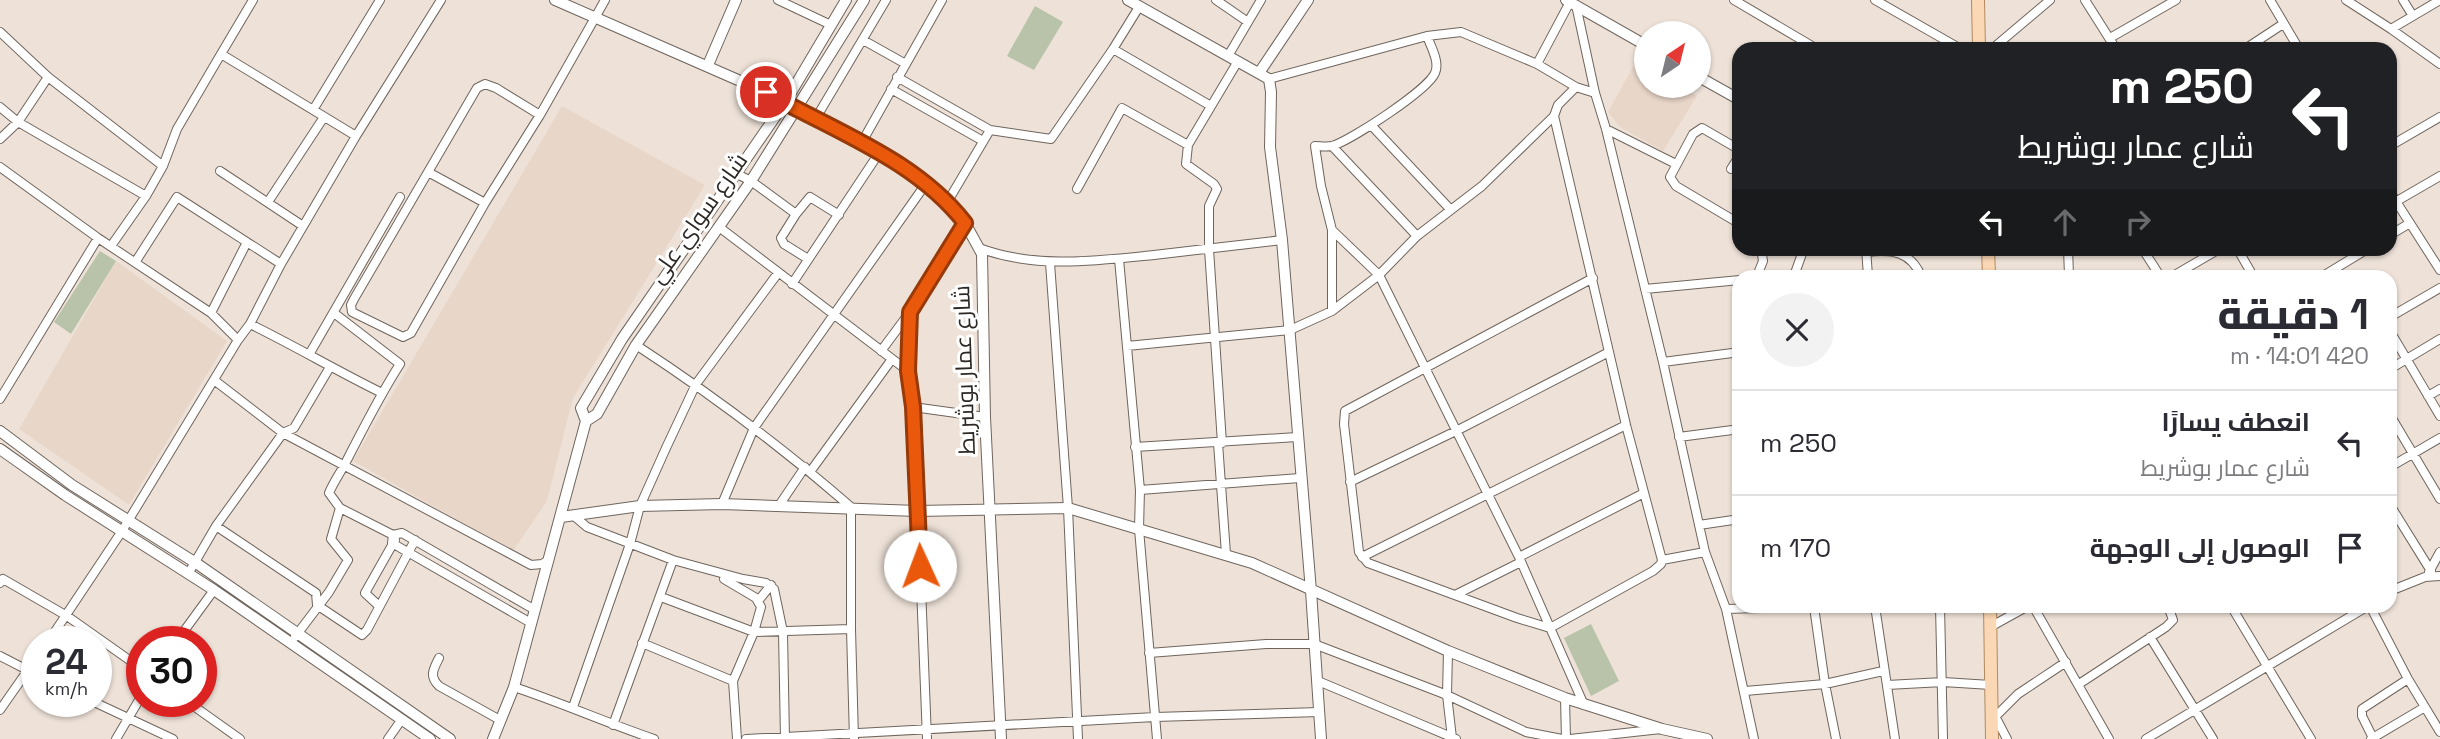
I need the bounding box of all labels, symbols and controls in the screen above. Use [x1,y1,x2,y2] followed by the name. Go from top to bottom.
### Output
[1634,21,1712,98] north arrow
[1634,21,1711,98] map controls
[2109,55,2254,117] text: 250 m
[736,62,796,122] pin
[2278,70,2369,161] icon: left
[747,73,785,111] icon: arrive
[2018,127,2254,167] text: شارع عمار بوشريط
[642,147,757,291] street label: شارع سواي علي
[1973,203,2011,241] icon: left
[2046,203,2084,241] icon: ahead
[2119,203,2157,241] icon: right
[946,285,983,455] street label: شارع عمار بوشريط
[2217,288,2369,341] text: 1 دقيقة
[1760,293,1834,367] button: close
[2230,341,2369,371] text: 420 m · 14:01
[2162,405,2310,439] text: انعطف يسارًا
[2331,424,2369,462] icon: left
[1760,426,1837,460] text: 250 m
[2140,453,2310,483] text: شارع عمار بوشريط
[883,529,957,603] position arrow
[2331,529,2369,567] icon: arrive
[1760,531,1831,565] text: 170 m
[2090,531,2310,565] text: الوصول إلى الوجهة
[126,626,217,717] speed limit sign: 30
[45,640,88,684] text: 24
[45,677,88,700] text: km/h

